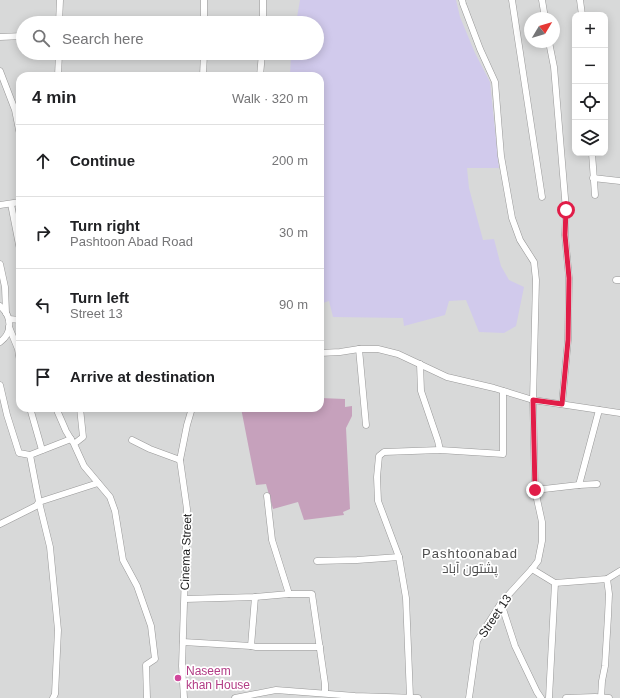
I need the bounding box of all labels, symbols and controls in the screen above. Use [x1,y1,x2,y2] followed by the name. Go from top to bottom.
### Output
[524,12,560,48] north arrow
[572,12,608,156] map controls
[572,12,608,48] button: +
[16,16,324,60] search box
[30,27,52,49] icon: search
[62,30,144,47] text: Search here
[572,48,608,84] button: −
[572,84,608,120] button: locate
[32,88,76,107] text: 4 min
[232,91,308,106] text: Walk · 320 m
[572,120,608,156] button: layers
[32,150,54,172] icon: ahead
[70,152,135,169] text: Continue
[272,153,308,168] text: 200 m
[557,201,575,219] route start
[70,217,140,234] text: Turn right
[32,222,54,244] icon: right
[279,225,308,240] text: 30 m
[70,234,193,249] text: Pashtoon Abad Road
[70,289,129,306] text: Turn left
[32,294,54,316] icon: left
[279,297,308,312] text: 90 m
[70,306,123,321] text: Street 13
[32,366,54,388] icon: arrive
[70,368,215,385] text: Arrive at destination
[526,481,544,499] route end
[178,513,194,591] street label: Cinema Street
[422,546,518,578] district label: Pashtoonabad پشتون آباد
[476,592,515,640] street label: Street 13
[186,664,250,692] place label: Naseem khan House
[173,673,183,683] marker: Naseem khan House

